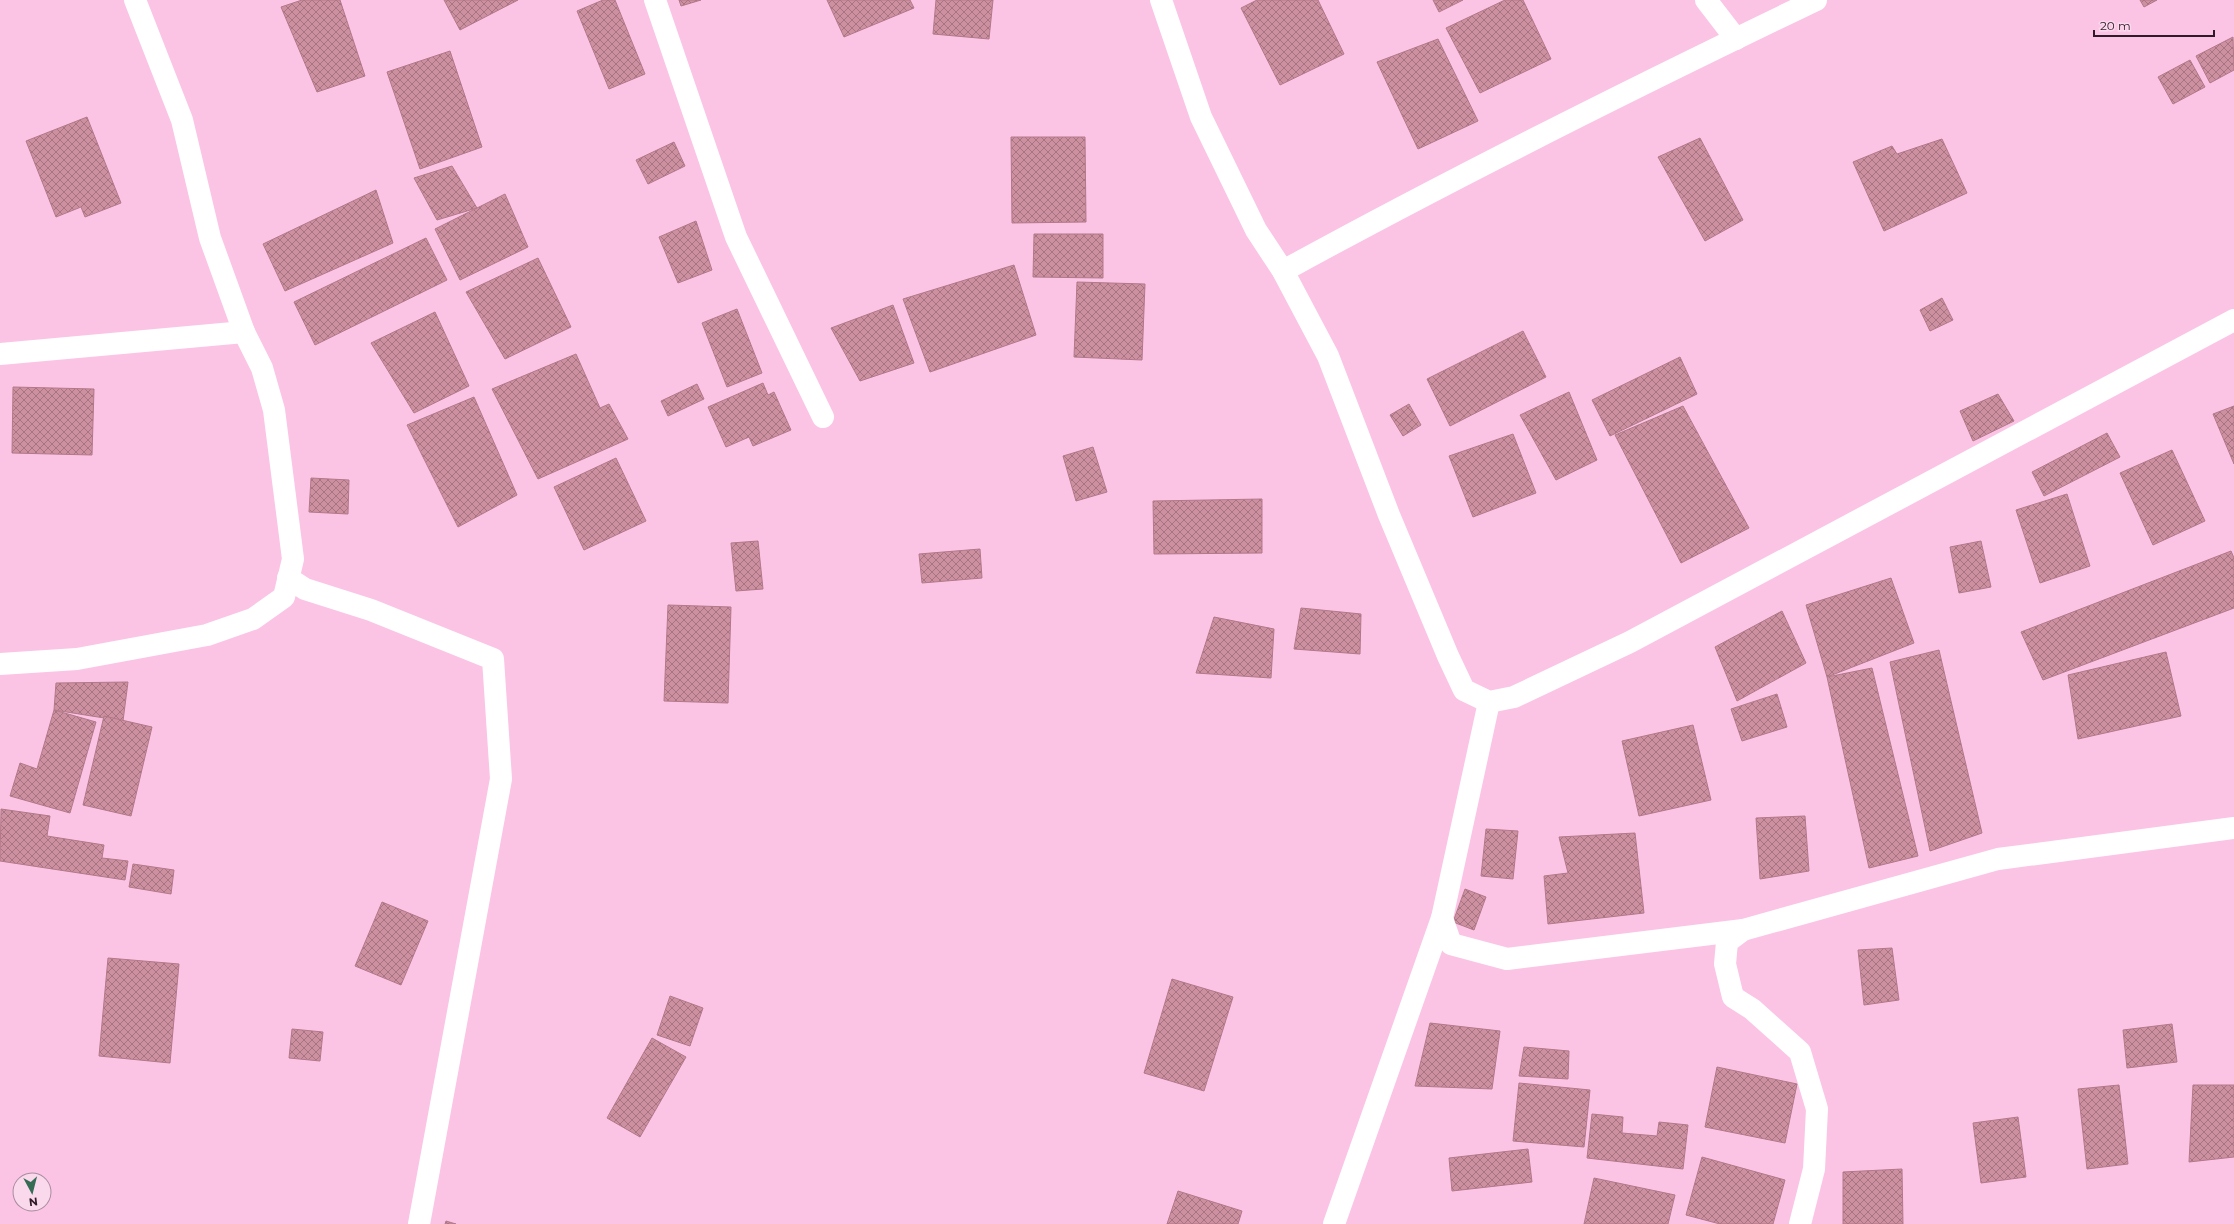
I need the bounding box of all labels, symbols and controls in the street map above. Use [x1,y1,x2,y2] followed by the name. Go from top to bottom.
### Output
[2094,12,2214,38] scale bar
[2100,18,2131,33] text: 20 m
[12,1172,52,1212] north arrow
[28,1194,38,1209] text: N

